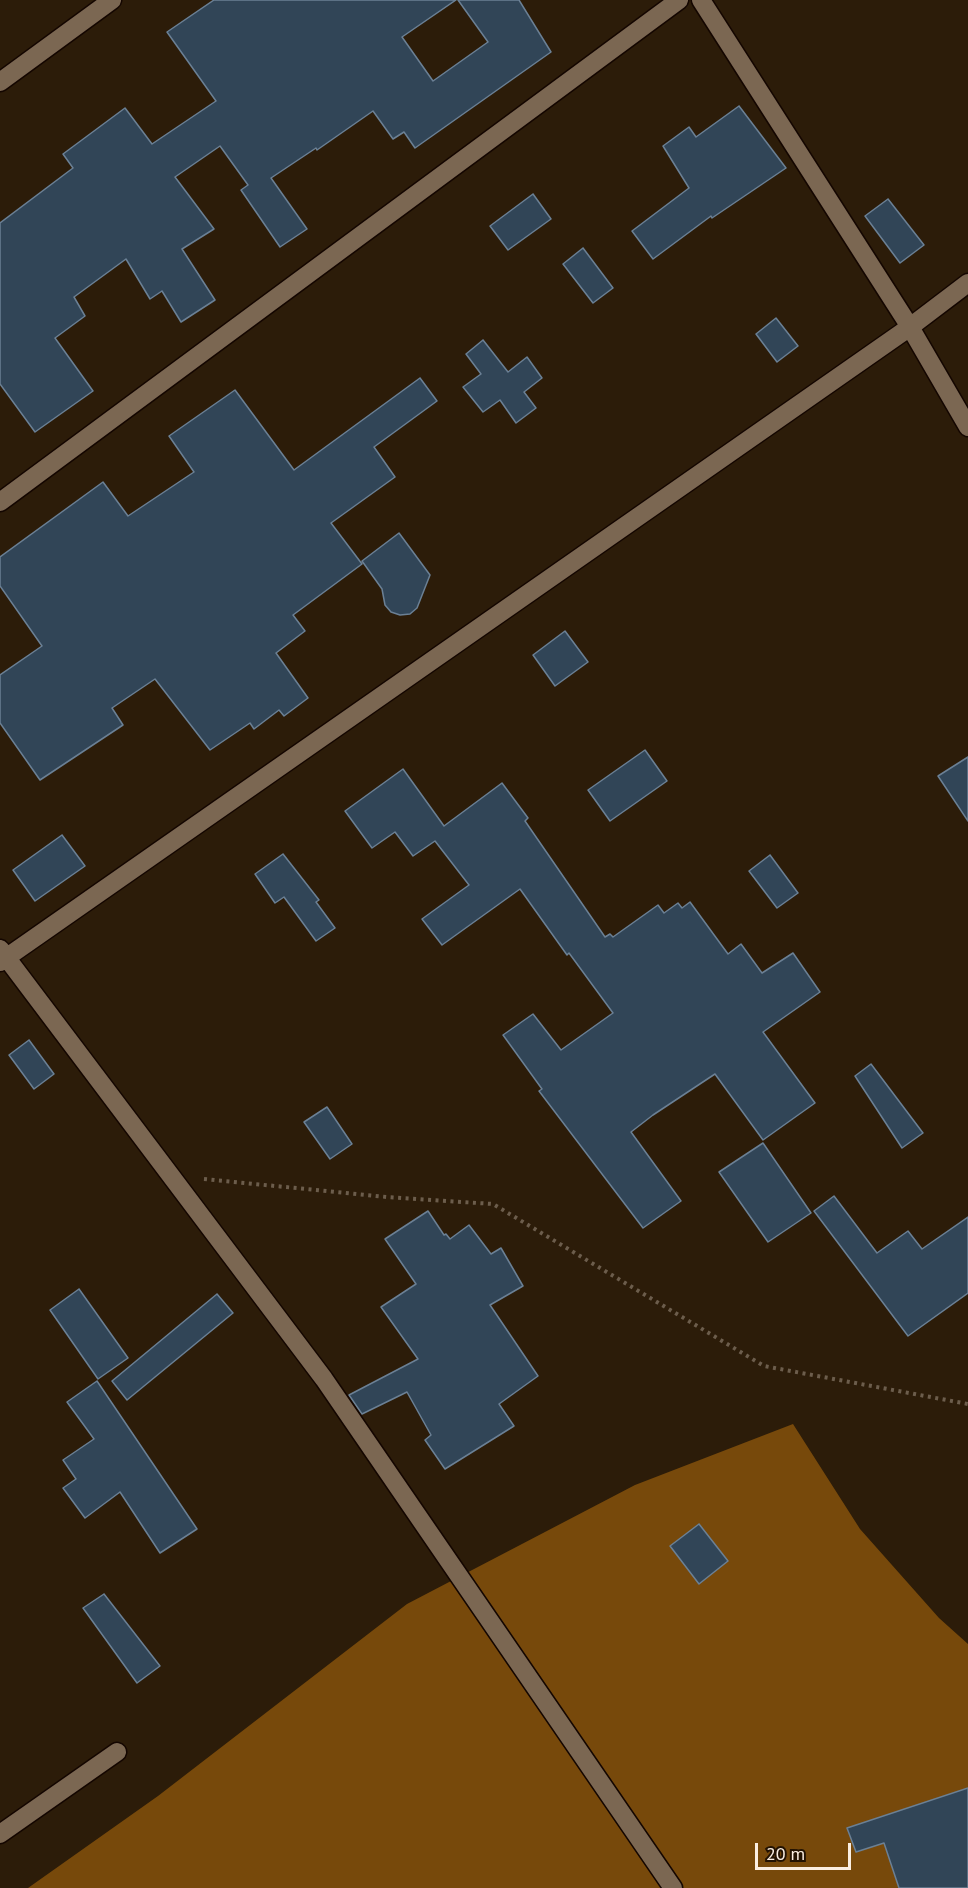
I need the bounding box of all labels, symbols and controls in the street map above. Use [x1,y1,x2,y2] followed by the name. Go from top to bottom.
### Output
[758,1831,854,1869] scale bar
[766,1842,805,1865] text: 20 m

